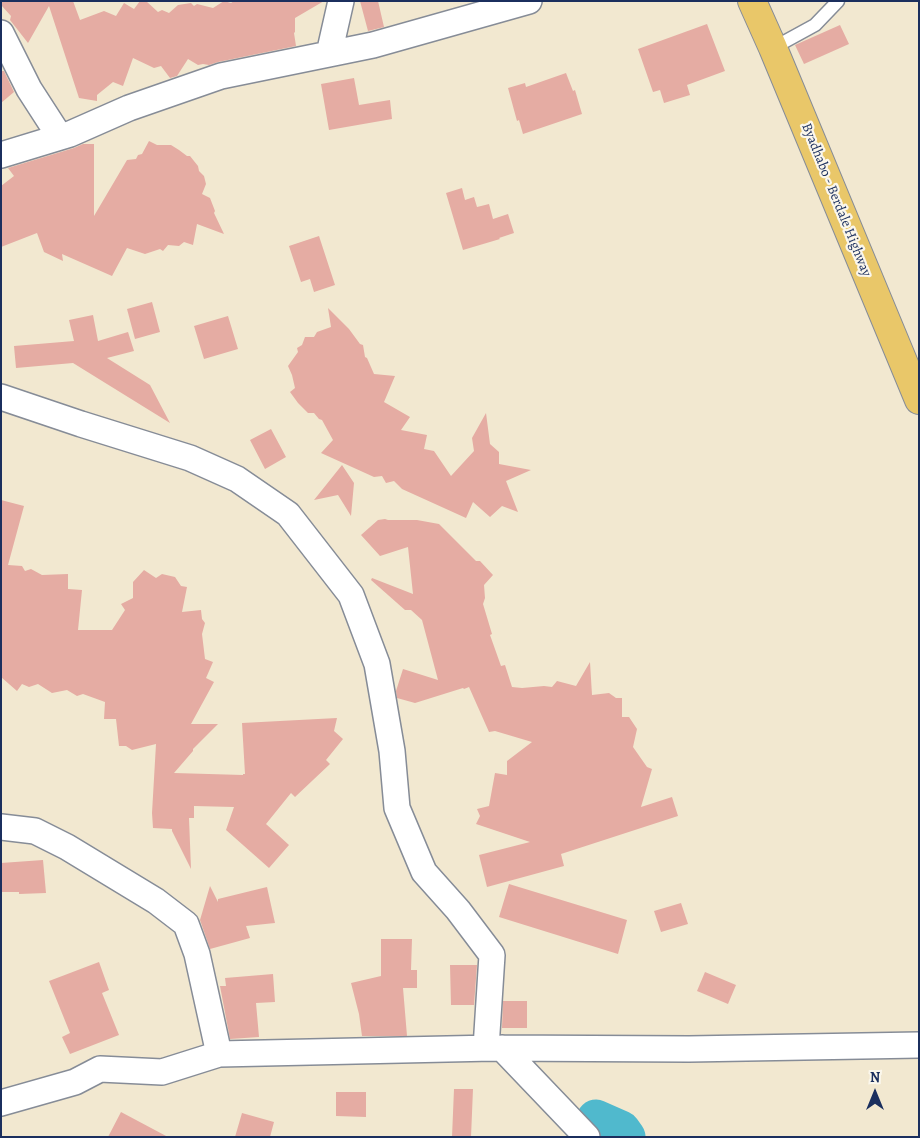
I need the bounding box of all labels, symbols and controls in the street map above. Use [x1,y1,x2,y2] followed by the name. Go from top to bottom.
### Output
[797,121,875,279] street label: Byadhabo - Berdale Highway
[850,1068,900,1118] north arrow
[870,1068,880,1087] text: N

